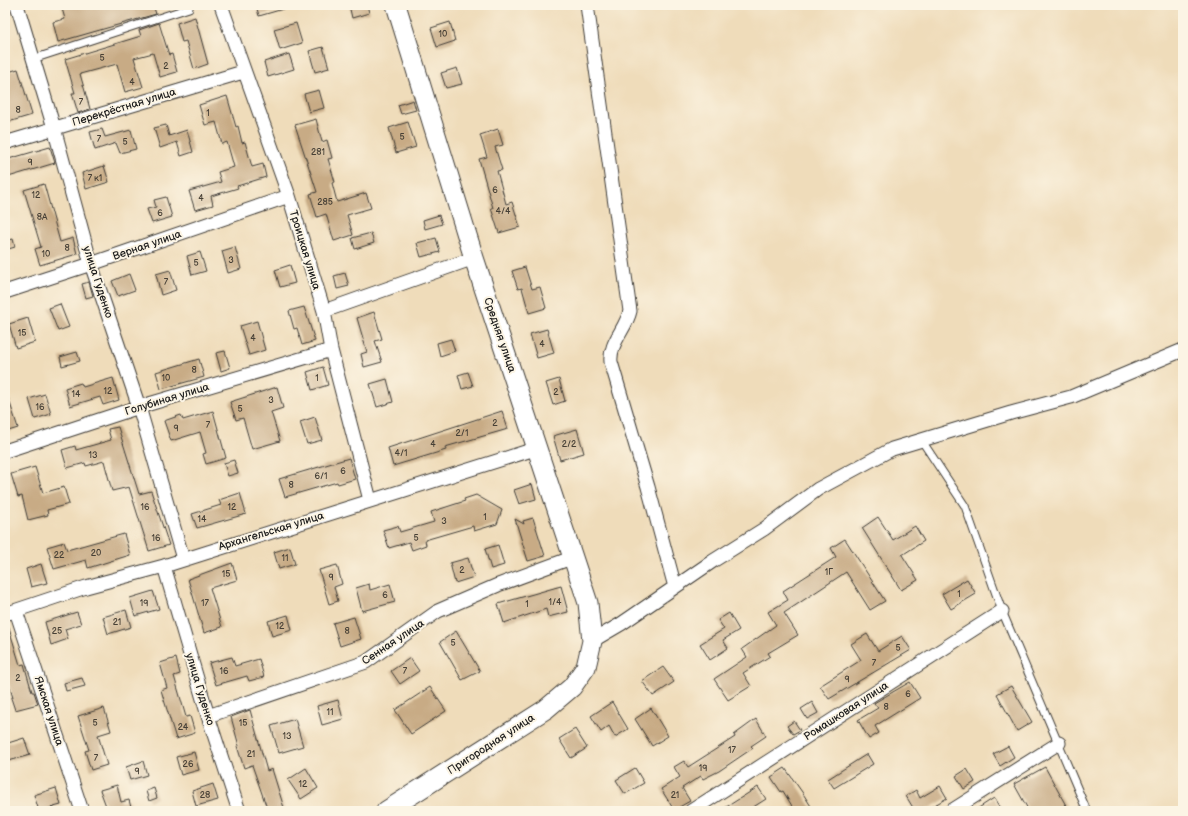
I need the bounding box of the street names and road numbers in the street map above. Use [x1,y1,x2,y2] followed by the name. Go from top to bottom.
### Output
[71,85,178,129] street label: Перекрёстная улица
[287,209,323,292] street label: Троицкая улица
[111,227,183,263] street label: Верная улица
[80,244,116,320] street label: улица Гуденко
[481,296,519,375] street label: Средняя улица
[123,380,211,418] street label: Голубиная улица
[216,509,326,554] street label: Архангельская улица
[360,616,427,668] street label: Сенная улица
[183,651,217,727] street label: улица Гуденко
[32,675,66,748] street label: Ямская улица
[801,679,891,743] street label: Ромашковая улица
[445,711,537,777] street label: Пригородная улица

